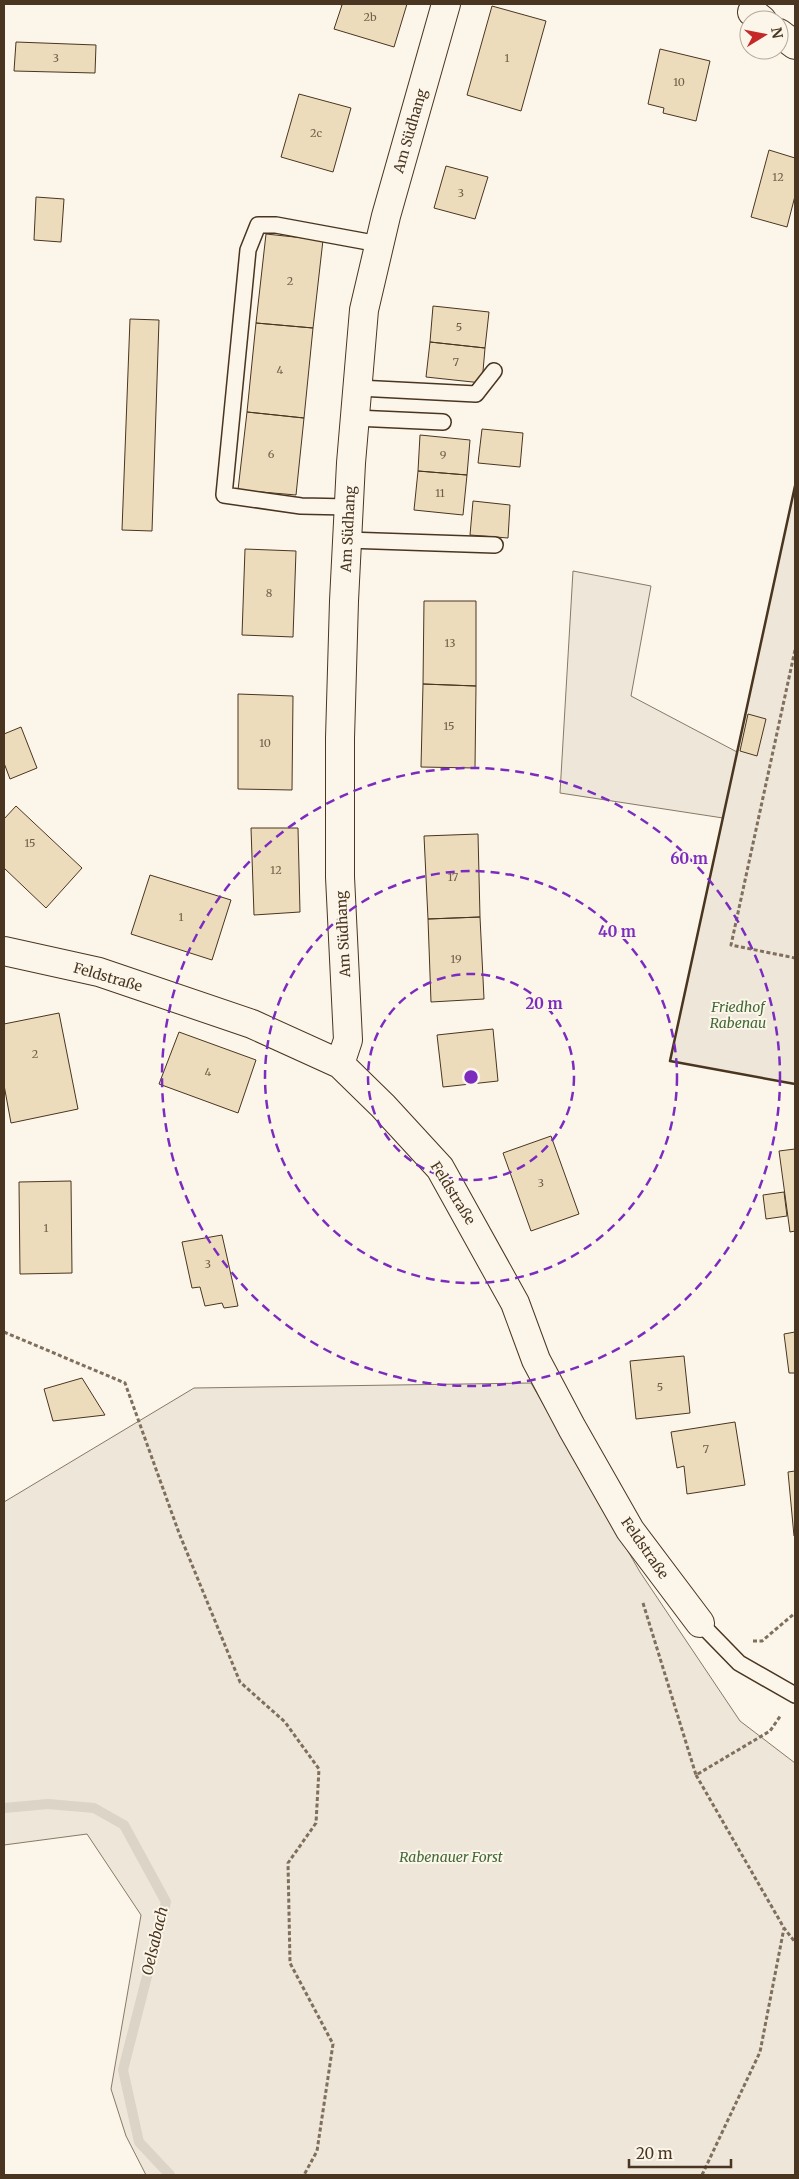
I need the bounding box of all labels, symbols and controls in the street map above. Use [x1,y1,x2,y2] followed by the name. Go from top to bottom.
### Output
[363,10,377,24] house number: 2b
[739,10,789,60] north arrow
[767,26,787,40] text: N
[53,51,59,65] house number: 3
[505,51,510,65] house number: 1
[673,75,685,89] house number: 10
[389,86,431,176] street label: Am Südhang
[310,126,322,140] house number: 2c
[772,170,784,184] house number: 12
[458,186,464,200] house number: 3
[287,274,293,288] house number: 2
[456,320,462,334] house number: 5
[453,355,459,369] house number: 7
[277,363,284,377] house number: 4
[268,447,275,461] house number: 6
[440,448,447,462] house number: 9
[337,485,359,574] street label: Am Südhang
[435,486,445,500] house number: 11
[266,586,273,600] house number: 8
[445,636,455,650] house number: 13
[443,719,455,733] house number: 15
[259,736,271,750] house number: 10
[24,836,36,850] house number: 15
[670,849,708,868] text: 60 m
[270,863,282,877] house number: 12
[448,870,458,884] house number: 17
[332,890,354,979] street label: Am Südhang
[179,910,184,924] house number: 1
[598,922,636,941] text: 40 m
[450,952,462,966] house number: 19
[71,959,145,995] street label: Feldstraße
[525,994,563,1013] text: 20 m
[710,998,767,1032] park label: Friedhof Rabenau
[32,1047,38,1061] house number: 2
[205,1065,212,1079] house number: 4
[462,1068,480,1086] centre of rings
[427,1158,479,1228] street label: Feldstraße
[538,1176,544,1190] house number: 3
[44,1221,49,1235] house number: 1
[205,1257,211,1271] house number: 3
[657,1380,663,1394] house number: 5
[703,1442,709,1456] house number: 7
[617,1514,673,1582] street label: Feldstraße
[399,1848,503,1866] park label: Rabenauer Forst
[137,1905,172,1977] water label: Oelsabach
[629,2136,732,2168] scale bar
[636,2144,673,2163] text: 20 m

